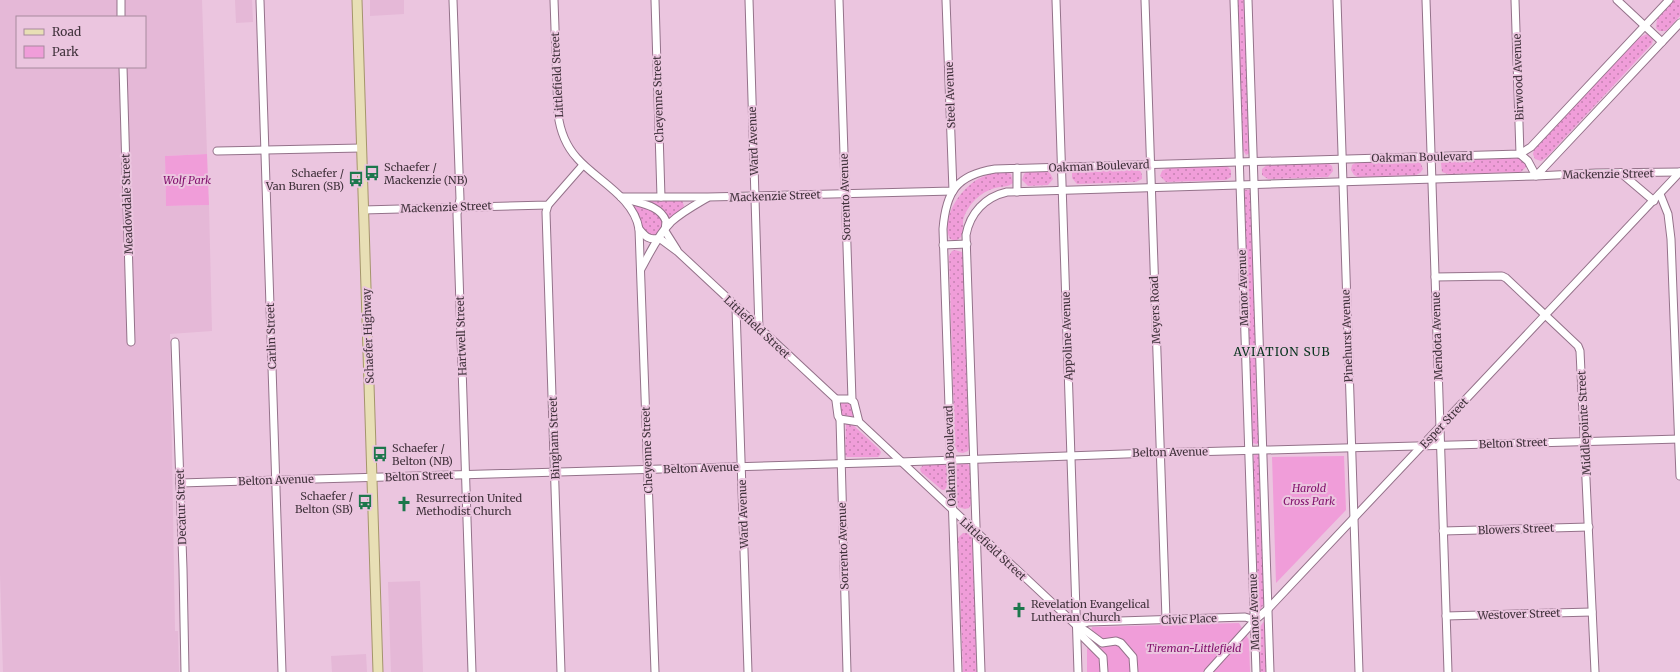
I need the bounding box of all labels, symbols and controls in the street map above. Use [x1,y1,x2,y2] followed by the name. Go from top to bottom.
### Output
[16,16,146,68] legend
[52,24,81,39] text: Road
[548,31,566,118] street label: Littlefield Street
[1509,33,1527,121] street label: Birwood Avenue
[52,44,79,59] text: Park
[649,55,667,143] street label: Cheyenne Street
[942,61,958,129] street label: Steel Avenue
[745,106,761,177] street label: Ward Avenue
[1371,149,1473,165] street label: Oakman Boulevard
[118,153,136,255] street label: Meadowdale Street
[836,153,854,241] street label: Sorrento Avenue
[1048,157,1150,175] street label: Oakman Boulevard
[384,160,468,187] place label: Schaefer / Mackenzie (NB)
[363,164,381,182] bus stop icon: Schaefer / Mackenzie (NB)
[265,166,344,193] place label: Schaefer / Van Buren (SB)
[1562,166,1654,182] street label: Mackenzie Street
[347,170,365,188] bus stop icon: Schaefer / Van Buren (SB)
[163,173,211,187] park label: Wolf Park
[729,187,822,205] street label: Mackenzie Street
[400,198,493,216] street label: Mackenzie Street
[1235,249,1251,327] street label: Manor Avenue
[1147,275,1163,344] street label: Meyers Road
[359,287,377,384] street label: Schaefer Highway
[1338,289,1356,383] street label: Pinehurst Avenue
[1058,291,1076,382] street label: Appoline Avenue
[1428,291,1446,380] street label: Mendota Avenue
[721,293,794,362] street label: Littlefield Street
[453,295,469,376] street label: Hartwell Street
[263,302,279,369] street label: Carlin Street
[1233,344,1330,359] district label: AVIATION SUB
[1574,370,1594,476] street label: Middlepointe Street
[1417,394,1472,451] street label: Esper Street
[546,396,562,480] street label: Bingham Street
[941,405,959,507] street label: Oakman Boulevard
[638,406,656,494] street label: Cheyenne Street
[1479,435,1548,451] street label: Belton Street
[392,441,453,468] place label: Schaefer / Belton (NB)
[1132,444,1208,460] street label: Belton Avenue
[371,445,389,463] bus stop icon: Schaefer / Belton (NB)
[663,460,739,476] street label: Belton Avenue
[173,468,189,545] street label: Decatur Street
[385,468,454,484] street label: Belton Street
[238,472,314,488] street label: Belton Avenue
[735,479,751,550] street label: Ward Avenue
[1283,481,1335,508] park label: Harold Cross Park
[295,489,353,516] place label: Schaefer / Belton (SB)
[416,491,523,518] place label: Resurrection United Methodist Church
[356,493,374,511] bus stop icon: Schaefer / Belton (SB)
[395,495,413,513] church icon: Resurrection United Methodist Church
[834,502,852,590] street label: Sorrento Avenue
[957,515,1030,584] street label: Littlefield Street
[1478,521,1555,537] street label: Blowers Street
[1246,573,1262,651] street label: Manor Avenue
[1031,597,1150,624] place label: Revelation Evangelical Lutheran Church
[1010,601,1028,619] church icon: Revelation Evangelical Lutheran Church
[1476,606,1561,622] street label: Westover Street
[1161,611,1217,627] street label: Civic Place
[1147,641,1242,655] park label: Tireman-Littlefield

